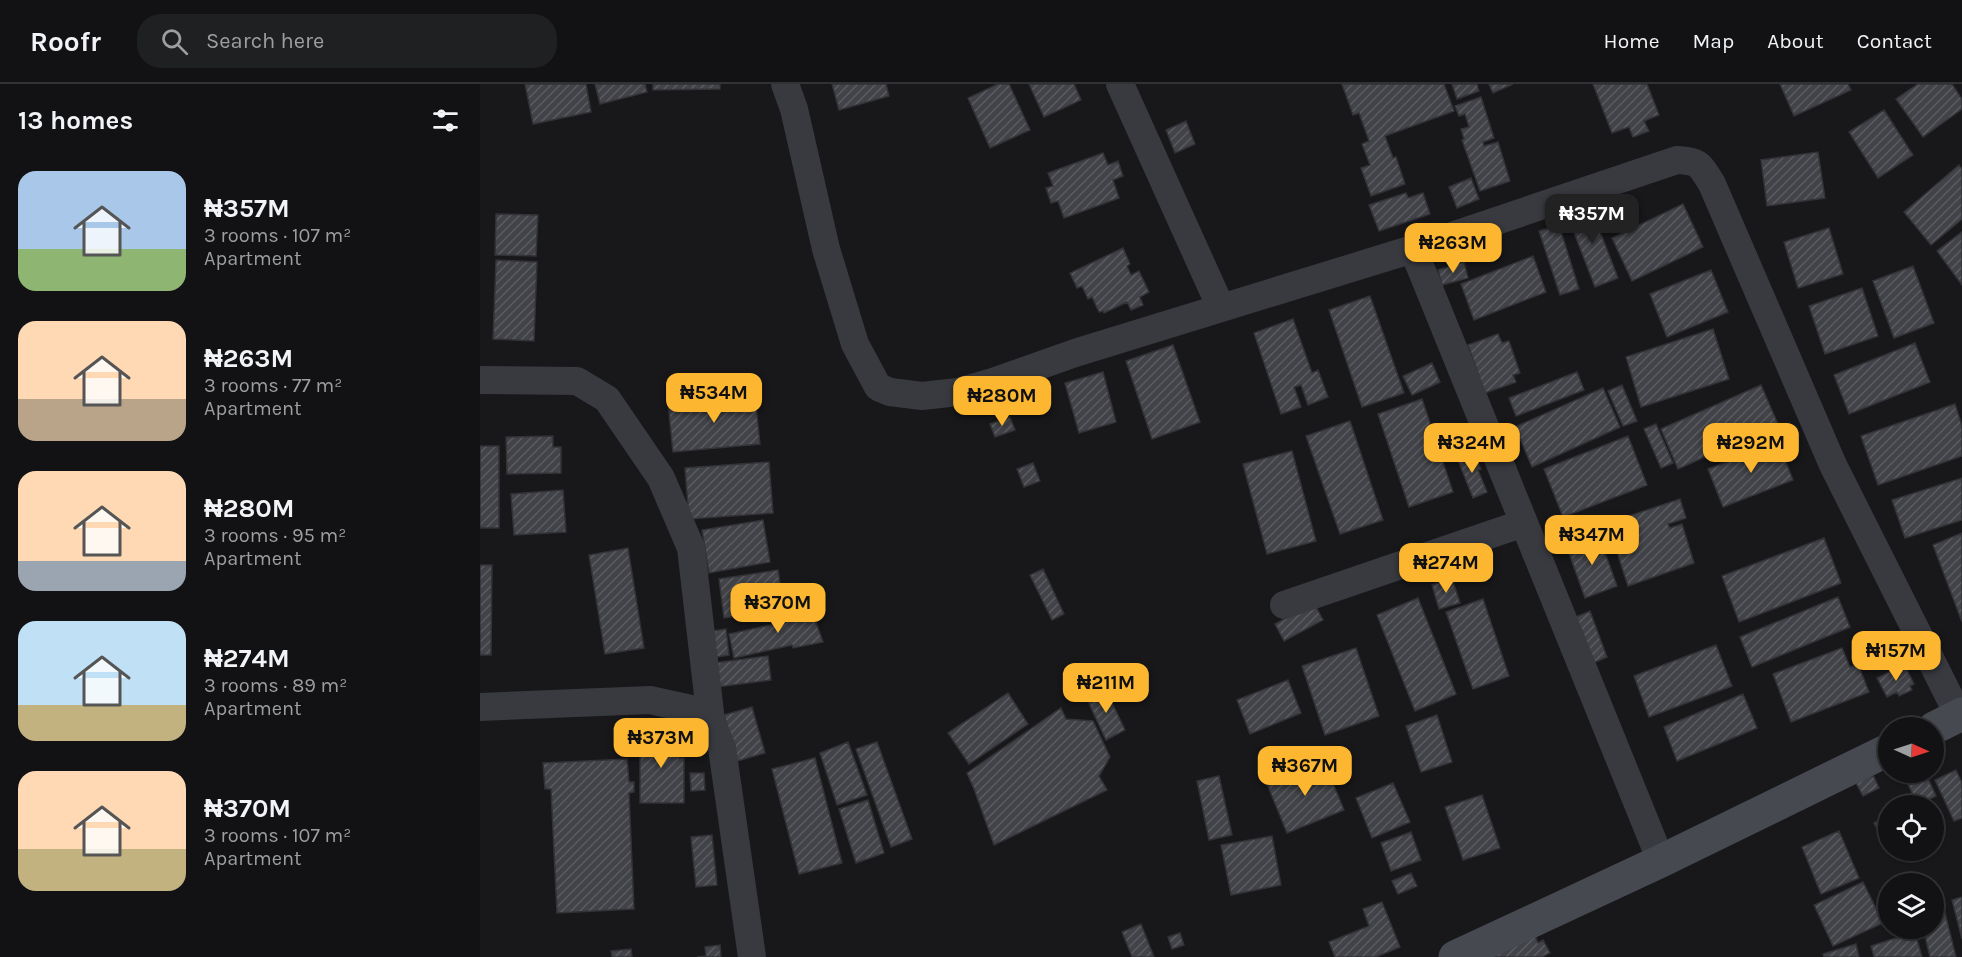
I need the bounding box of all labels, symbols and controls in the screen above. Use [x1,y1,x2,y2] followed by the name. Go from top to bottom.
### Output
[137,14,557,68] search box
[30,25,101,58] text: Roofr
[158,25,191,58] icon: search
[206,28,324,54] text: Search here
[1604,29,1660,53] text: Home
[1693,29,1734,53] text: Map
[1767,29,1824,53] text: About
[1857,29,1932,53] text: Contact
[429,104,462,137] icon: filters
[18,105,133,136] text: 13 homes
[204,193,290,224] text: ₦357M
[1550,194,1634,245] pin: ₦357M
[66,195,138,267] icon: home
[1559,202,1625,225] text: ₦357M
[1411,223,1495,274] pin: ₦263M
[204,224,351,247] text: 3 rooms · 107 m²
[1419,231,1487,254] text: ₦263M
[204,247,302,270] text: Apartment
[204,343,293,374] text: ₦263M
[66,345,138,417] icon: home
[672,373,756,424] pin: ₦534M
[204,374,342,397] text: 3 rooms · 77 m²
[960,376,1044,427] pin: ₦280M
[680,381,748,404] text: ₦534M
[967,384,1037,407] text: ₦280M
[204,397,302,420] text: Apartment
[1430,423,1514,474] pin: ₦324M
[1709,423,1793,474] pin: ₦292M
[1438,431,1506,454] text: ₦324M
[1717,431,1785,454] text: ₦292M
[204,493,295,524] text: ₦280M
[66,495,138,567] icon: home
[1550,515,1634,566] pin: ₦347M
[1559,523,1625,546] text: ₦347M
[204,524,346,547] text: 3 rooms · 95 m²
[1404,543,1488,594] pin: ₦274M
[204,547,302,570] text: Apartment
[1413,551,1479,574] text: ₦274M
[736,583,820,634] pin: ₦370M
[745,591,811,614] text: ₦370M
[1854,631,1938,682] pin: ₦157M
[1866,639,1926,662] text: ₦157M
[204,643,290,674] text: ₦274M
[66,645,138,717] icon: home
[1064,663,1148,714] pin: ₦211M
[1077,671,1135,694] text: ₦211M
[204,674,347,697] text: 3 rooms · 89 m²
[204,697,302,720] text: Apartment
[1878,717,1944,783] north arrow
[1878,717,1944,939] map controls
[619,718,703,769] pin: ₦373M
[628,726,694,749] text: ₦373M
[1263,746,1347,797] pin: ₦367M
[1272,754,1338,777] text: ₦367M
[204,793,291,824] text: ₦370M
[66,795,138,867] icon: home
[1878,795,1944,861] button: locate
[204,824,351,847] text: 3 rooms · 107 m²
[204,847,302,870] text: Apartment
[1878,873,1944,939] button: layers

